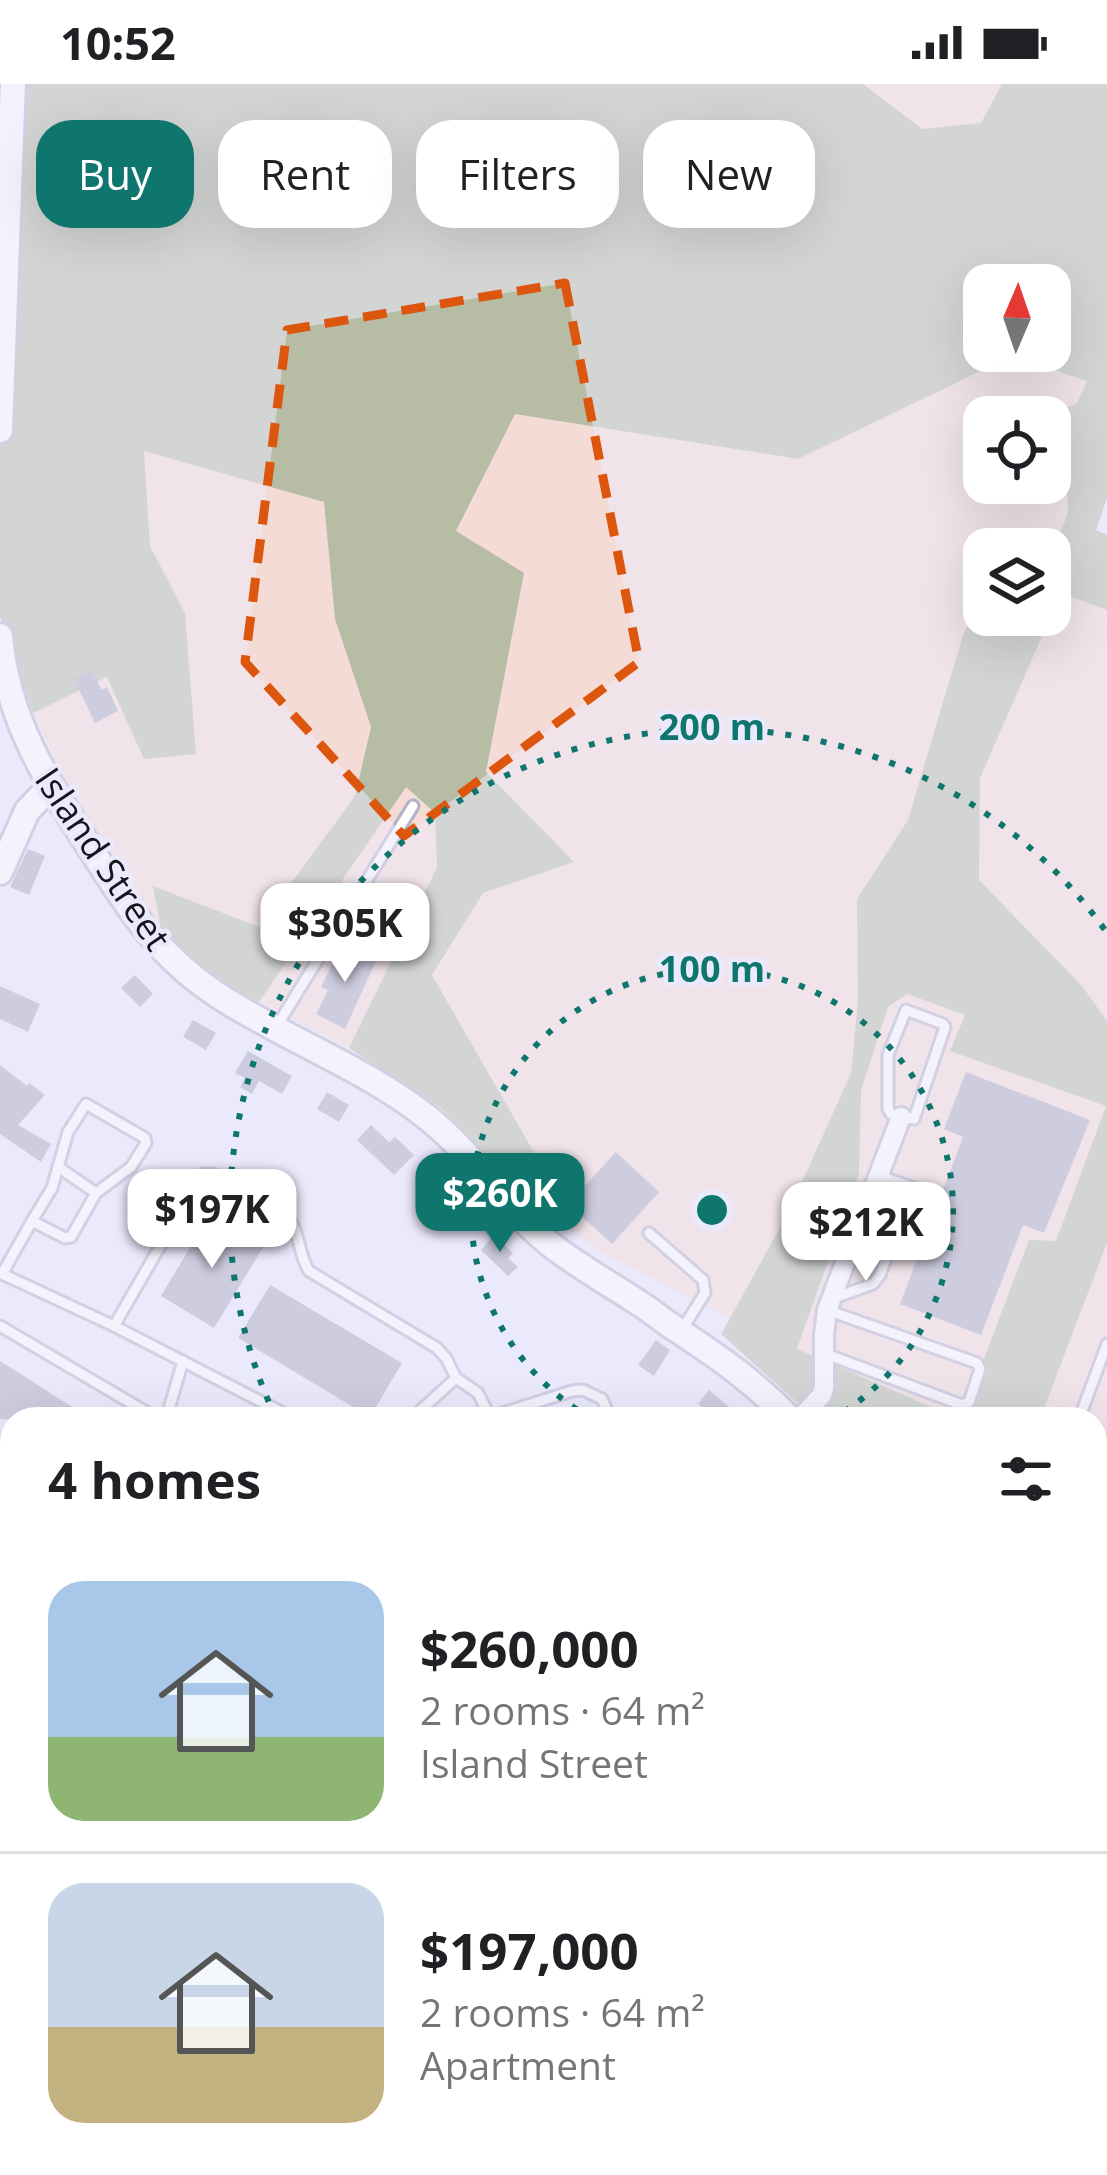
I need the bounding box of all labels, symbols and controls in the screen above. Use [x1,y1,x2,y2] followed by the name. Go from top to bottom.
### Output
[60,12,176,73] text: 10:52
[36,120,194,228] chip: Buy
[218,120,392,228] chip: Rent
[416,120,619,228] chip: Filters
[643,120,815,228] chip: New
[963,264,1071,372] north arrow
[963,264,1071,636] map controls
[963,396,1071,504] button: locate
[963,528,1071,636] button: layers
[659,702,765,751] text: 200 m
[24,758,183,960] street label: Island Street
[261,883,429,985] pin: $305K
[287,895,403,948] text: $305K
[659,944,765,993] text: 100 m
[416,1153,584,1255] pin: $260K
[442,1165,558,1218] text: $260K
[128,1169,296,1271] pin: $197K
[154,1181,270,1234] text: $197K
[782,1182,950,1284] pin: $212K
[691,1189,733,1231] centre of rings
[808,1194,924,1247] text: $212K
[48,1444,261,1514] text: 4 homes
[993,1446,1059,1512] icon: filters
[420,1613,639,1683] text: $260,000
[144,1629,288,1773] icon: home
[420,1683,705,1736] text: 2 rooms · 64 m²
[420,1736,648,1789] text: Island Street
[420,1915,639,1985] text: $197,000
[144,1931,288,2075] icon: home
[420,1985,705,2038] text: 2 rooms · 64 m²
[420,2038,616,2091] text: Apartment

